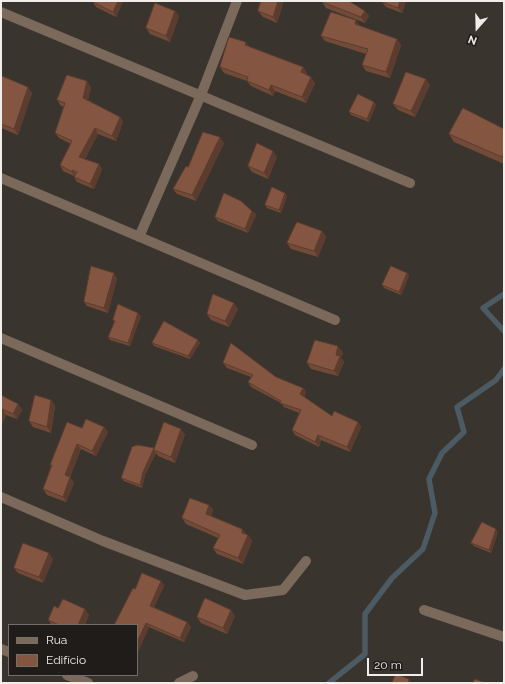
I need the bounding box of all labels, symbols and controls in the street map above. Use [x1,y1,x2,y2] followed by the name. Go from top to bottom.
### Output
[457,8,497,48] north arrow
[467,32,479,47] text: N
[8,624,138,676] legend
[46,633,67,647] text: Rua
[369,650,425,676] scale bar
[46,653,86,667] text: Edifício
[374,658,402,672] text: 20 m

